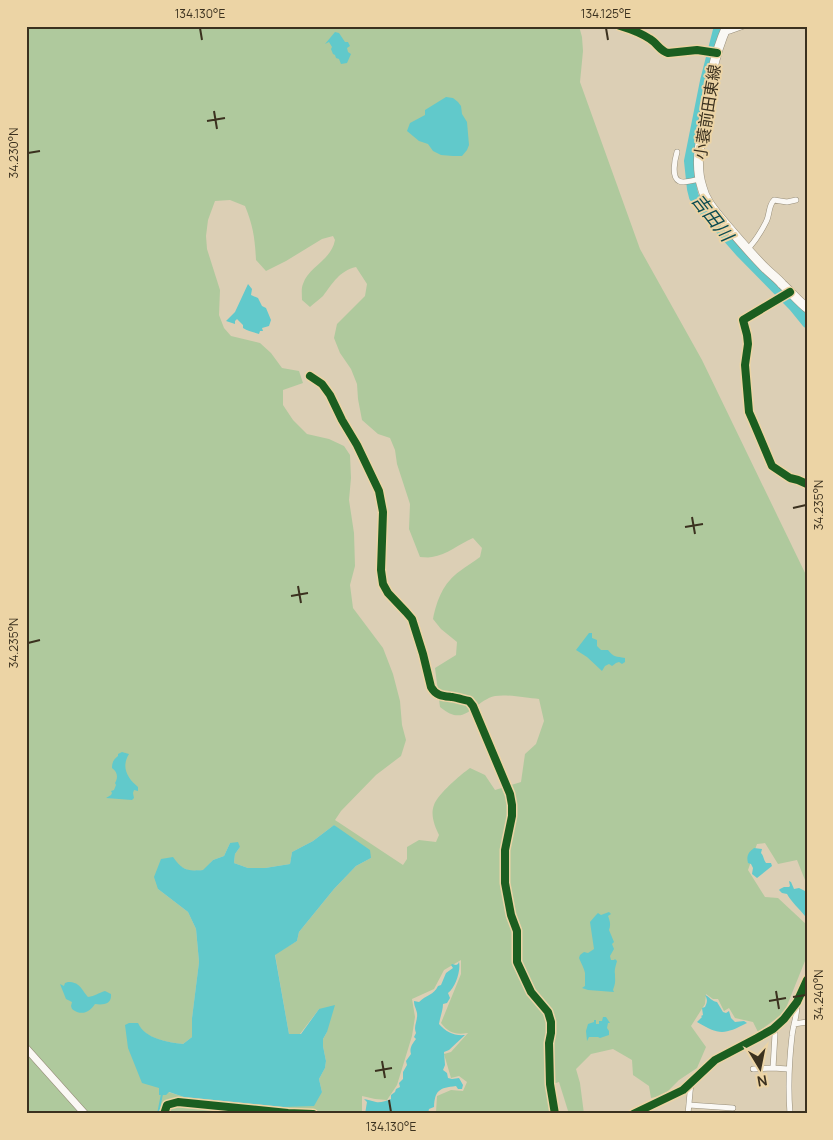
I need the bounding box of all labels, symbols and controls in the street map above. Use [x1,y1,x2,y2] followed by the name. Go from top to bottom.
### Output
[175,5,225,22] text: 134.130°E
[581,5,631,22] text: 134.125°E
[689,63,725,161] street label: 小蓑前田東線
[5,128,22,178] text: 34.230°N
[687,188,740,247] water label: 吉田川
[810,480,827,530] text: 34.235°N
[5,618,22,668] text: 34.235°N
[810,969,827,1021] text: 34.240°N
[736,1042,786,1092] north arrow
[756,1071,769,1092] text: N
[366,1118,416,1135] text: 134.130°E

